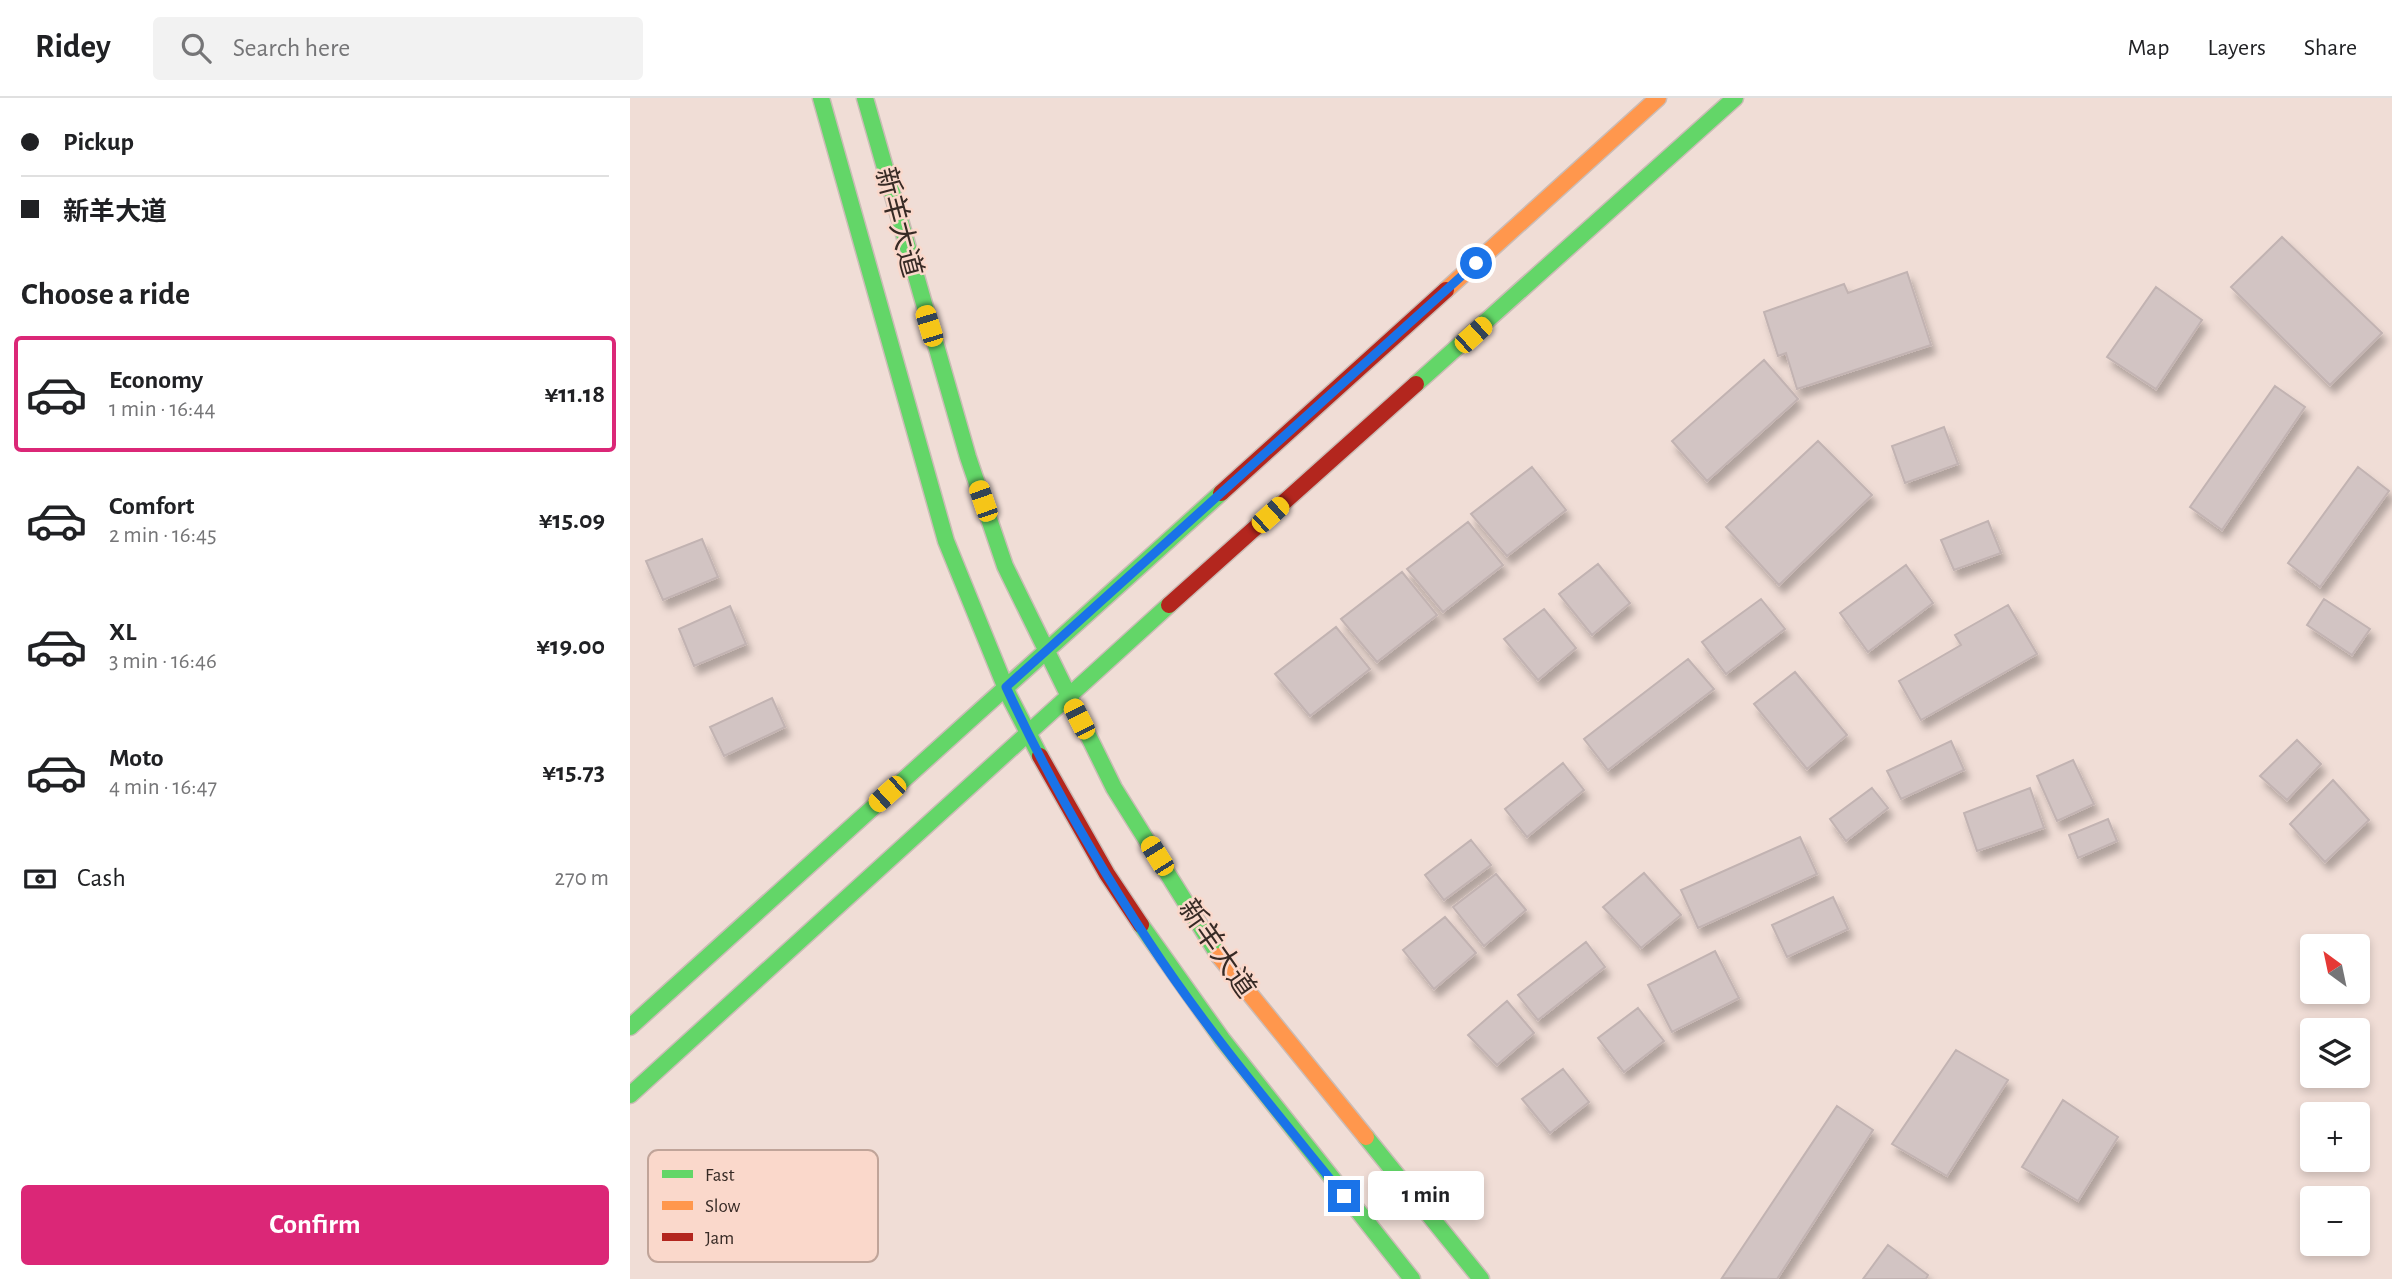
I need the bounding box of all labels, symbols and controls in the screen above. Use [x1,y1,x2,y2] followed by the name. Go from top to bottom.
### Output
[153,17,643,80] search box
[177,29,215,67] icon: search
[35,31,111,64] text: Ridey
[233,35,350,61] text: Search here
[2127,36,2169,60] text: Map
[2207,36,2266,60] text: Layers
[2304,36,2357,60] text: Share
[63,129,134,155] text: Pickup
[870,164,928,280] street label: 新羊大道
[63,199,167,225] text: 新羊大道
[1460,247,1492,279] route start
[21,278,190,310] text: Choose a ride
[913,303,946,349] car
[1451,313,1496,357] car
[25,363,88,426] icon: car
[109,367,203,393] text: Economy
[544,381,605,407] text: ¥11.18
[109,398,216,421] text: 1 min · 16:44
[967,478,1000,524] car
[25,489,88,552] icon: car
[109,493,194,519] text: Comfort
[1248,493,1293,537] car
[539,507,605,533] text: ¥15.09
[109,524,217,547] text: 2 min · 16:45
[25,615,88,678] icon: car
[109,619,136,645] text: XL
[536,633,605,659] text: ¥19.00
[109,650,217,673] text: 3 min · 16:46
[1061,696,1098,742] car
[25,741,88,804] icon: car
[109,745,164,771] text: Moto
[542,759,605,785] text: ¥15.73
[865,772,910,816] car
[109,776,217,799] text: 4 min · 16:47
[1137,833,1178,879] car
[21,860,59,898] icon: cash
[77,865,126,891] text: Cash
[555,867,609,890] text: 270 m
[1173,894,1262,1003] street label: 新羊大道
[2300,934,2370,1004] north arrow
[2300,934,2370,1256] map controls
[2300,1018,2370,1088] button: layers
[2300,1102,2370,1172] button: +
[648,1150,878,1262] legend
[705,1166,735,1185] text: Fast
[1368,1172,1484,1220] callout: 1 min
[1328,1180,1360,1212] route end
[1402,1184,1450,1207] text: 1 min
[21,1185,609,1265] button: Confirm
[2300,1186,2370,1256] button: −
[705,1197,741,1216] text: Slow
[705,1229,734,1248] text: Jam

